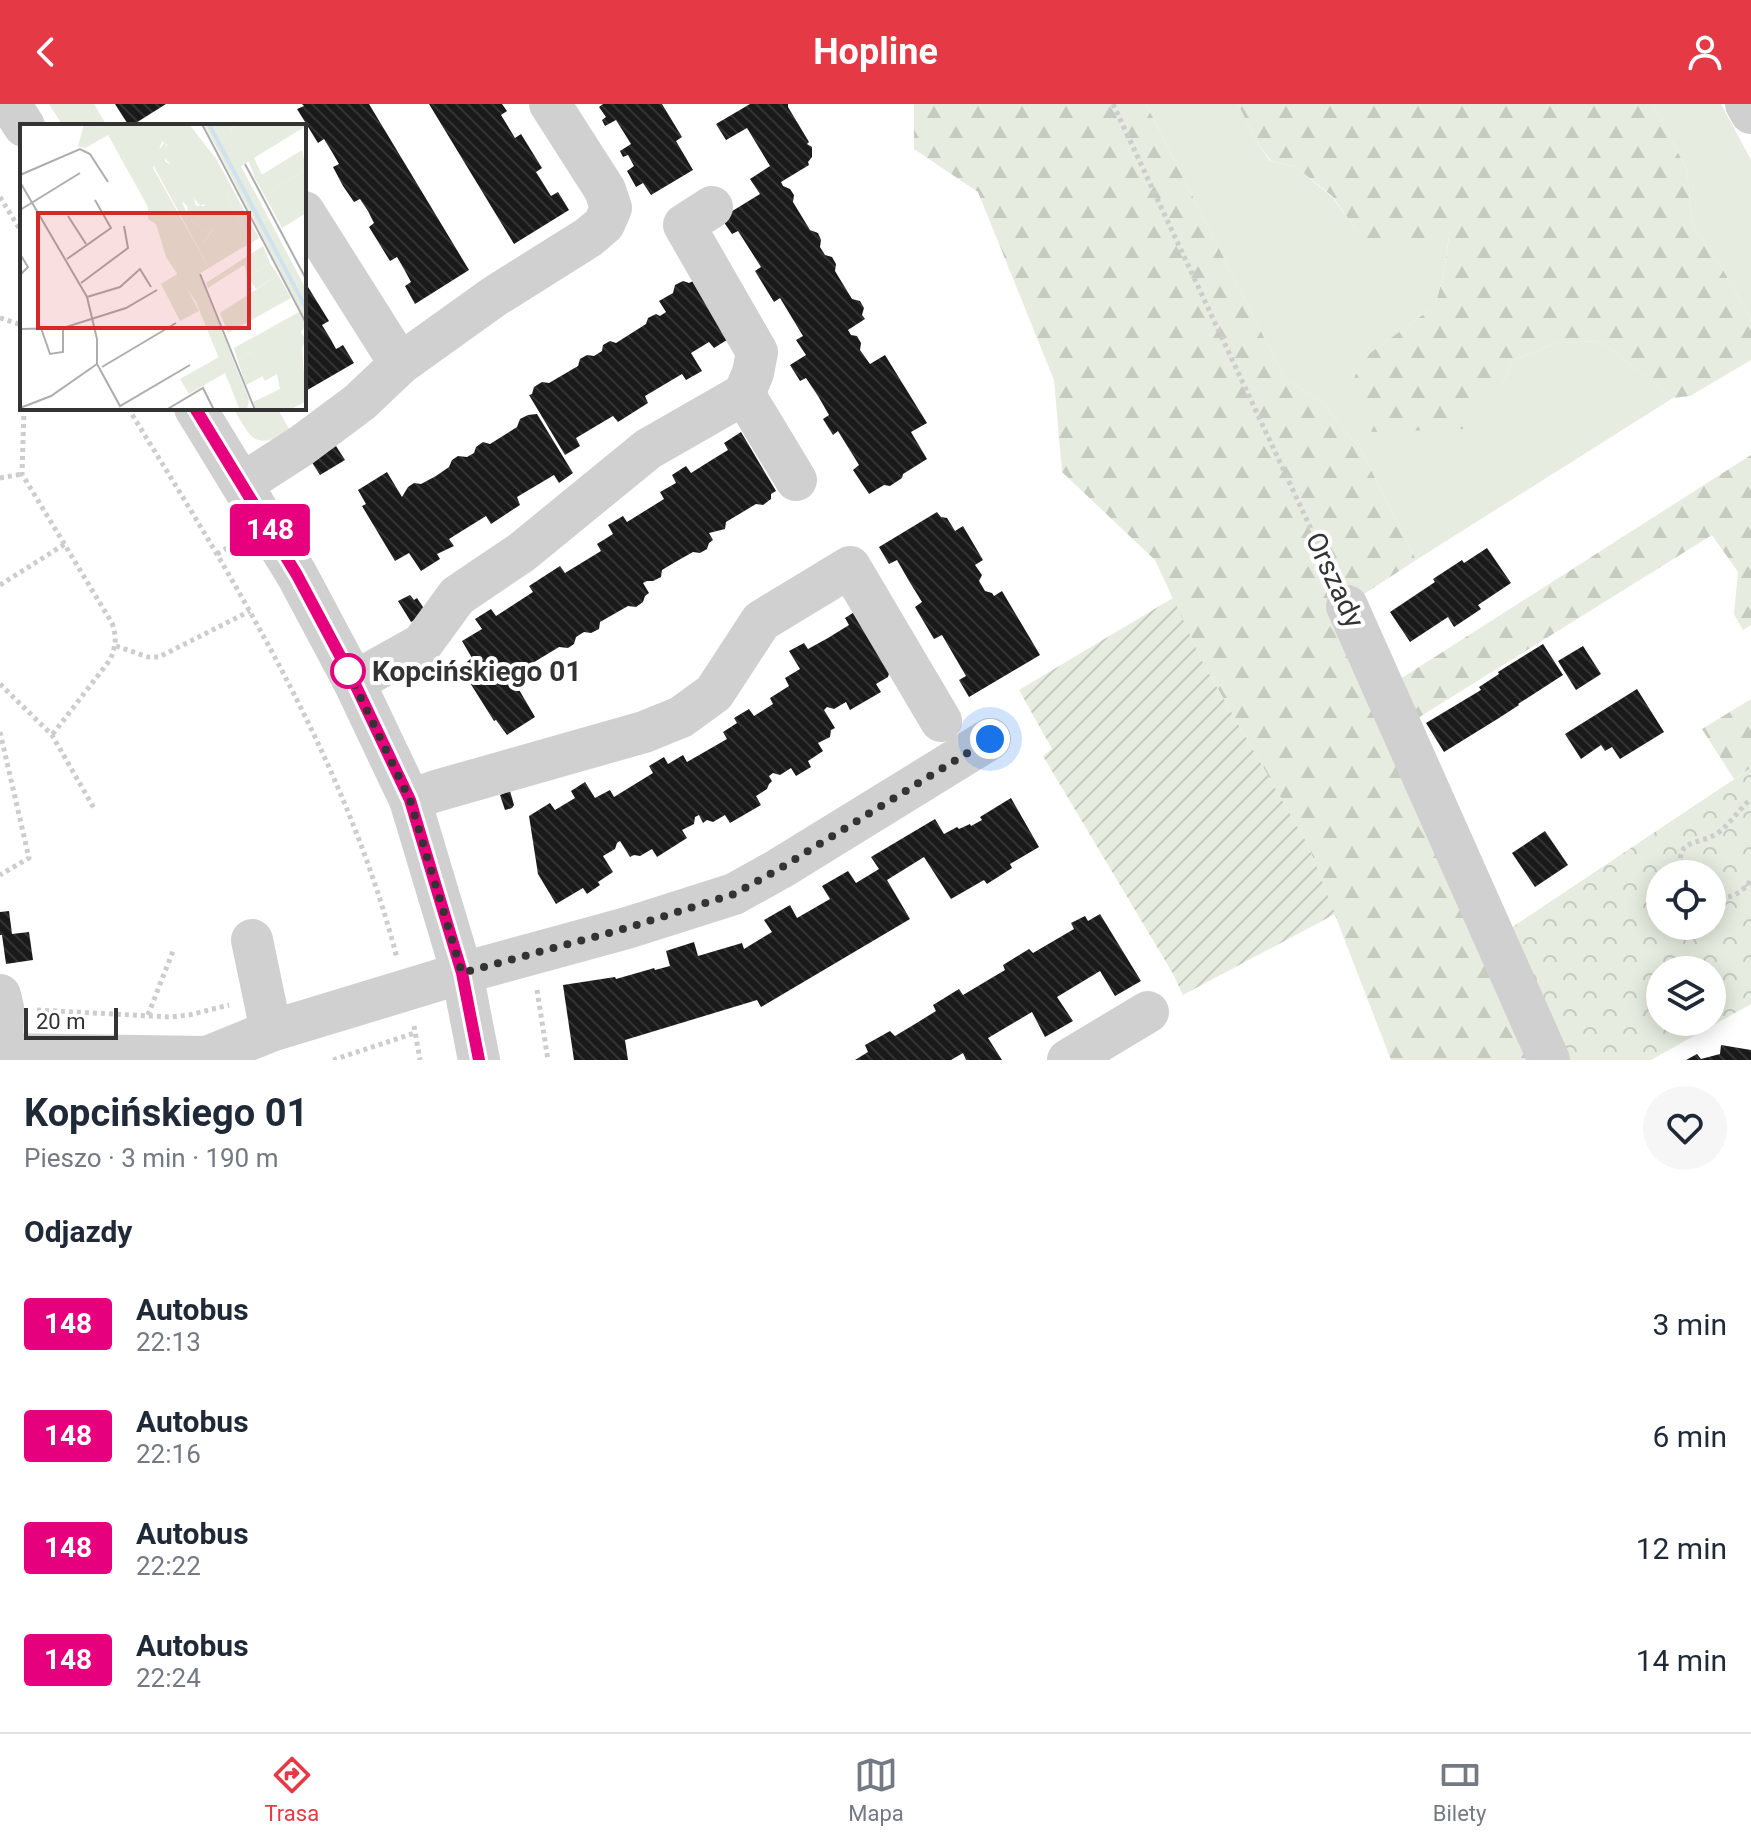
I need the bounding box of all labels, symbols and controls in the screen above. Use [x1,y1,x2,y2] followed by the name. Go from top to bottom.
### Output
[24,30,68,74] icon: back
[1683,30,1727,74] icon: person
[813,31,938,73] text: Hopline
[20,124,306,410] inset map
[224,504,316,556] line badge: 148
[246,513,294,546] text: 148
[1299,527,1371,633] street label: Orszady
[331,654,365,688] marker: Kopcińskiego 01
[372,655,581,688] place label: Kopcińskiego 01
[970,719,1010,759] your location
[1646,860,1726,1036] map controls
[1646,860,1726,940] button: locate
[1646,956,1726,1036] button: layers
[24,1004,118,1040] scale bar
[36,1009,85,1034] text: 20 m
[1643,1086,1727,1170] button: heart
[24,1091,308,1135] text: Kopcińskiego 01
[24,1143,278,1173] text: Pieszo · 3 min · 190 m
[24,1214,132,1249] text: Odjazdy
[136,1292,249,1327] text: Autobus
[44,1307,92,1340] text: 148
[1653,1307,1727,1342] text: 3 min
[136,1327,201,1357] text: 22:13
[136,1404,249,1439] text: Autobus
[44,1419,92,1452] text: 148
[1653,1419,1727,1454] text: 6 min
[136,1439,201,1469] text: 22:16
[136,1516,249,1551] text: Autobus
[44,1531,92,1564] text: 148
[1636,1531,1727,1566] text: 12 min
[136,1551,201,1581] text: 22:22
[136,1628,249,1663] text: Autobus
[44,1643,92,1676] text: 148
[1636,1643,1727,1678] text: 14 min
[136,1663,201,1693] text: 22:24
[265,1753,319,1826] tab: Trasa
[848,1753,904,1826] tab: Mapa
[1433,1753,1486,1826] tab: Bilety

